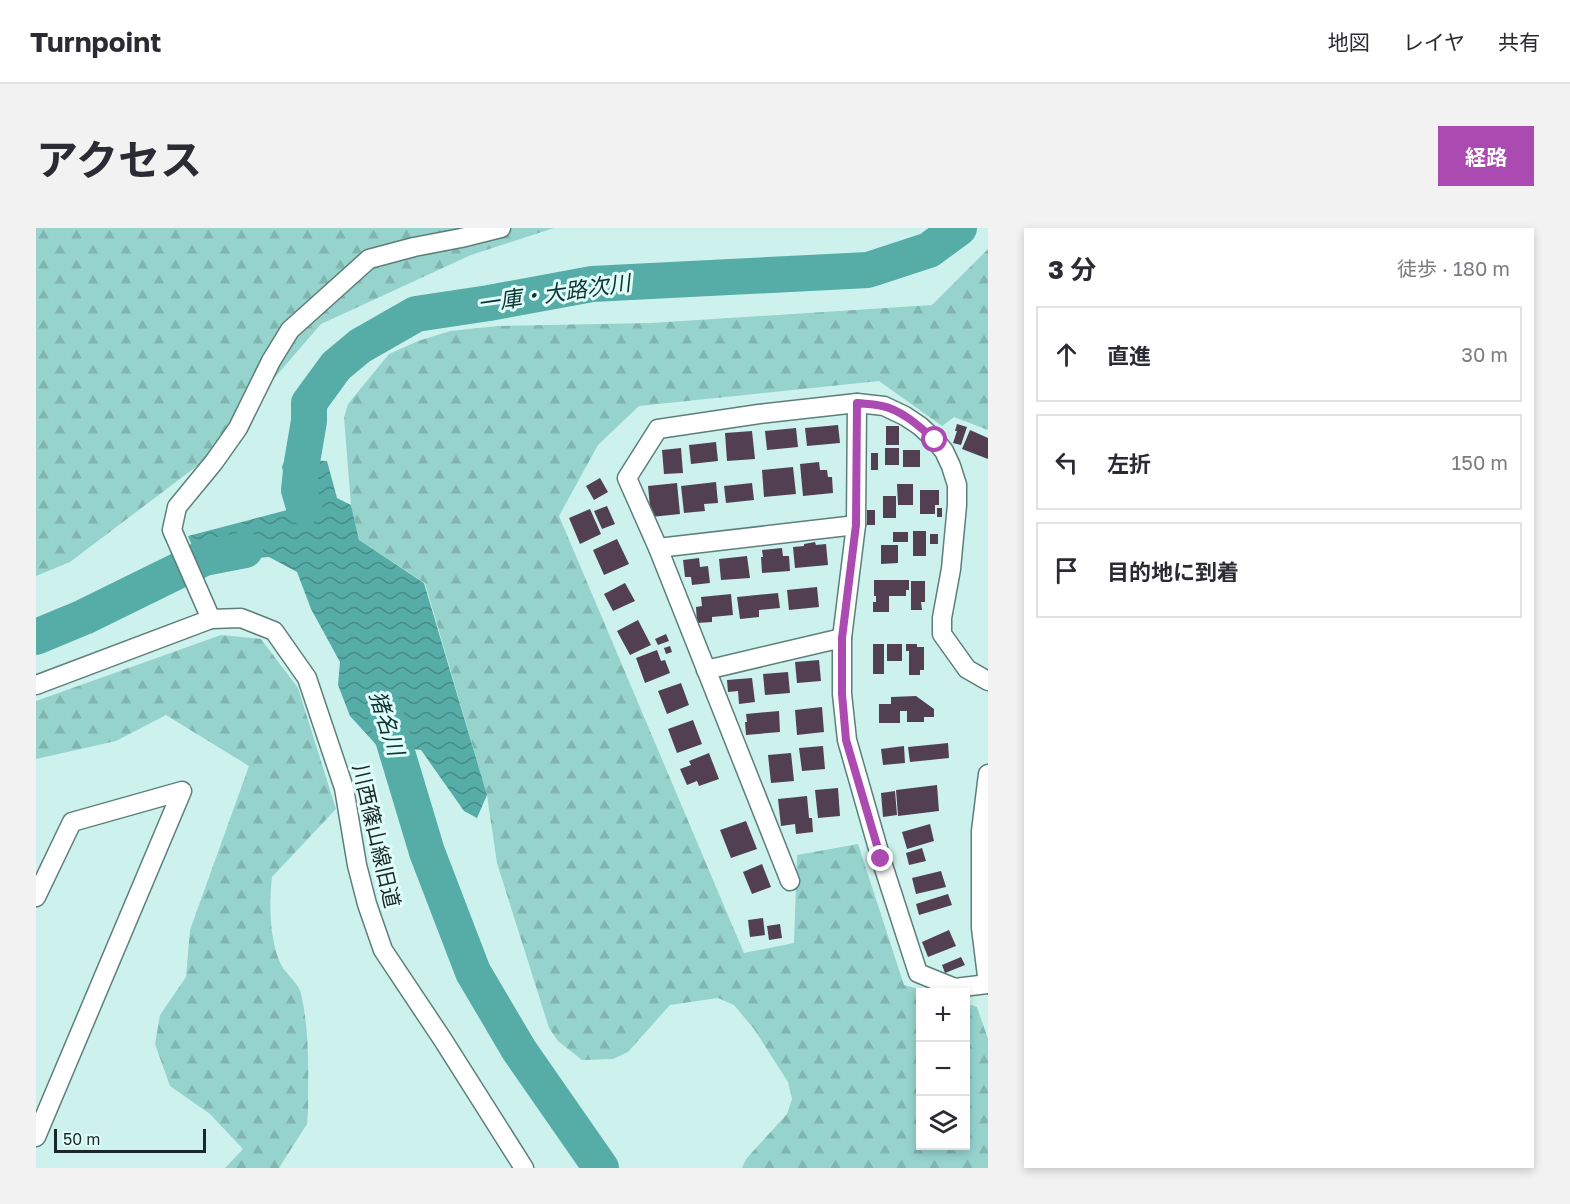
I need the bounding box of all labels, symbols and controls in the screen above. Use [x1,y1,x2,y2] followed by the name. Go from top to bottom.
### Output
[30,25,161,58] text: Turnpoint
[1328,29,1370,55] text: 地図
[1403,29,1465,55] text: レイヤ
[1498,29,1540,55] text: 共有
[1438,126,1534,186] button: 経路
[36,134,202,184] text: アクセス
[1048,254,1096,285] text: 3 分
[1397,256,1510,280] text: 徒歩 · 180 m
[476,268,634,317] water label: 一庫・大路次川
[1050,338,1083,371] icon: ahead
[1107,342,1151,369] text: 直進
[1461,342,1508,366] text: 30 m
[921,426,947,452] route start
[1050,446,1083,479] icon: left
[1107,450,1151,477] text: 左折
[1452,450,1508,474] text: 150 m
[1050,554,1083,587] icon: arrive
[1107,558,1239,585] text: 目的地に到着
[364,687,411,760] water label: 猪名川
[348,761,406,910] street label: 川西篠山線旧道
[867,845,893,871] route end
[916,988,970,1150] map controls
[916,988,970,1042] button: +
[916,1042,970,1096] button: −
[916,1096,970,1150] button: layers
[54,1126,206,1154] scale bar
[63,1129,100,1149] text: 50 m

